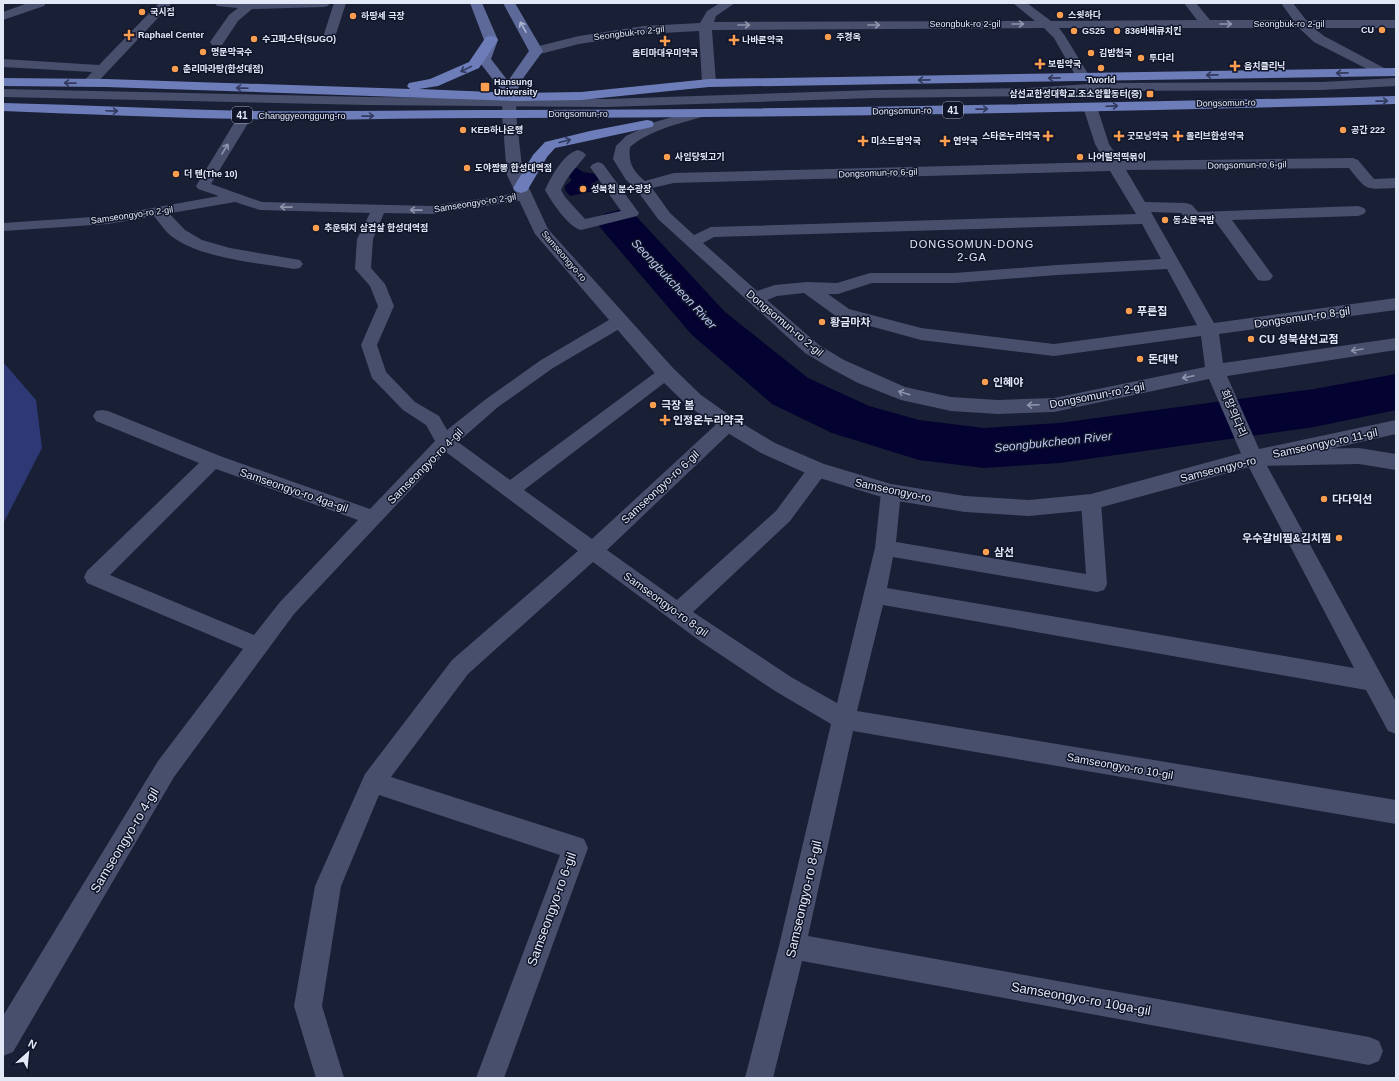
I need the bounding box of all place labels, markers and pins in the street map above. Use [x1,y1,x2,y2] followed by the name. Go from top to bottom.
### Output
[137,7,147,17] marker: 국시집
[150,7,175,17] place label: 국시집
[1055,10,1065,20] marker: 스윗하다
[1068,10,1102,20] place label: 스윗하다
[348,11,358,21] marker: 하땅세 극장
[361,11,405,21] place label: 하땅세 극장
[1361,25,1374,35] place label: CU
[1377,25,1387,35] marker: CU
[1069,26,1079,36] marker: GS25
[1082,26,1105,36] place label: GS25
[1112,26,1122,36] marker: 836바베큐치킨
[1125,26,1181,36] place label: 836바베큐치킨
[123,29,135,41] marker: Raphael Center
[138,30,205,40] place label: Raphael Center
[823,32,833,42] marker: 주경옥
[836,32,862,42] place label: 주경옥
[249,34,259,44] marker: 수고파스타(SUGO)
[262,34,336,44] place label: 수고파스타(SUGO)
[729,35,739,45] marker: 나바론약국
[742,35,784,45] place label: 나바론약국
[660,36,670,46] marker: 옵티마대우미약국
[198,47,208,57] marker: 명문막국수
[211,47,252,57] place label: 명문막국수
[1099,47,1133,58] place label: 김밥천국
[632,48,699,58] place label: 옵티마대우미약국
[1086,48,1096,58] marker: 김밥천국
[1136,53,1146,63] marker: 투다리
[1149,53,1174,63] place label: 투다리
[1035,59,1045,69] marker: 보림약국
[1048,59,1082,69] place label: 보림약국
[1229,60,1241,72] marker: 음치클리닉
[1244,61,1285,71] place label: 음치클리닉
[183,63,264,74] place label: 춘리마라탕(한성대점)
[1096,63,1106,73] marker: Tworld
[170,64,180,74] marker: 춘리마라탕(한성대점)
[1087,75,1115,85] place label: Tworld
[494,77,538,97] place label: Hansung University
[479,81,491,93] marker: Hansung University
[1009,88,1142,99] place label: 삼선교한성대학교.조소암활동터(중)
[1145,89,1155,99] marker: 삼선교한성대학교.조소암활동터(중)
[458,125,468,135] marker: KEB하나은행
[471,125,523,135] place label: KEB하나은행
[1338,125,1348,135] marker: 공간 222
[1351,125,1385,135] place label: 공간 222
[1186,130,1245,141] place label: 올리브한성약국
[982,131,1041,141] place label: 스타온누리약국
[1043,131,1053,141] marker: 스타온누리약국
[1114,131,1124,141] marker: 굿모닝약국
[1127,131,1169,141] place label: 굿모닝약국
[1173,131,1183,141] marker: 올리브한성약국
[858,136,868,146] marker: 미소드림약국
[871,136,921,146] place label: 미소드림약국
[940,136,950,146] marker: 연약국
[953,136,979,146] place label: 연약국
[662,152,672,162] marker: 사임당뒷고기
[675,152,725,162] place label: 사임당뒷고기
[1075,152,1085,162] marker: 나어릴적떡볶이
[1088,152,1146,162] place label: 나어릴적떡볶이
[474,162,552,173] place label: 도야짬뽕 한성대역점
[462,163,472,173] marker: 도야짬뽕 한성대역점
[171,169,181,179] marker: 더 텐(The 10)
[184,169,238,179] place label: 더 텐(The 10)
[591,183,651,194] place label: 성북천 분수광장
[578,184,588,194] marker: 성북천 분수광장
[1160,215,1170,225] marker: 동소문국밥
[1172,215,1215,225] place label: 동소문국밥
[324,222,428,233] place label: 추운돼지 삼겹살 한성대역점
[311,223,321,233] marker: 추운돼지 삼겹살 한성대역점
[1137,305,1167,317] place label: 푸른집
[1124,306,1134,316] marker: 푸른집
[830,316,870,328] place label: 황금마차
[817,317,827,327] marker: 황금마차
[1259,333,1339,345] place label: CU 성북삼선교점
[1246,334,1256,344] marker: CU 성북삼선교점
[1148,353,1178,365] place label: 돈대박
[1135,354,1145,364] marker: 돈대박
[993,376,1023,388] place label: 인혜야
[980,377,990,387] marker: 인혜야
[661,399,694,411] place label: 극장 봄
[648,400,658,410] marker: 극장 봄
[673,414,744,426] place label: 인정온누리약국
[660,415,670,425] marker: 인정온누리약국
[1332,493,1372,505] place label: 다다익선
[1319,494,1329,504] marker: 다다익선
[1242,532,1331,544] place label: 우수갈비찜&김치찜
[1334,533,1344,543] marker: 우수갈비찜&김치찜
[994,546,1014,558] place label: 삼선
[981,547,991,557] marker: 삼선

